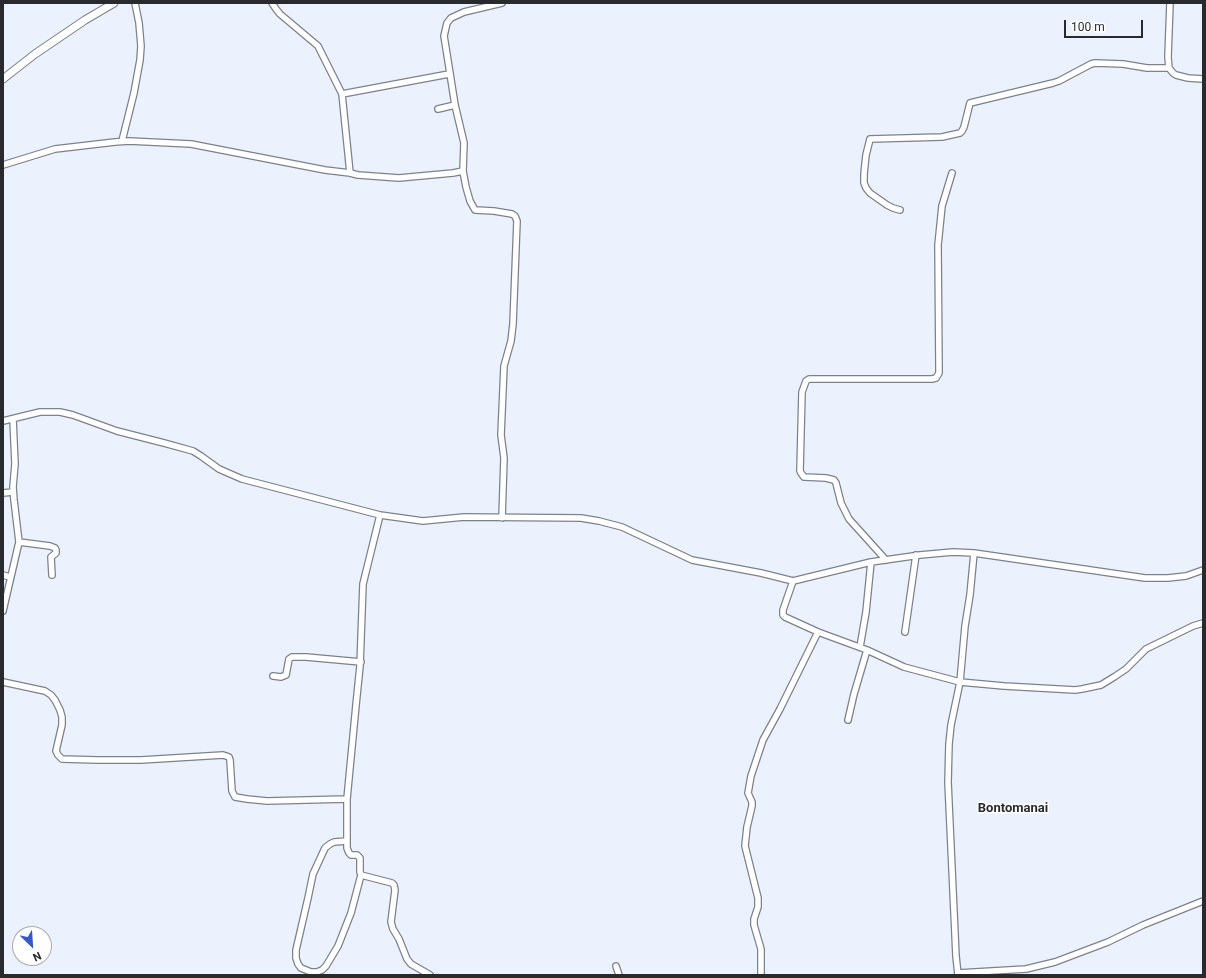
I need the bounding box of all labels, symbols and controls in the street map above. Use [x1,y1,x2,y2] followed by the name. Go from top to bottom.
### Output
[1066,12,1145,38] scale bar
[1071,20,1105,34] text: 100 m
[978,801,1048,817] district label: Bontomanai
[12,926,52,966] north arrow
[31,949,43,964] text: N

